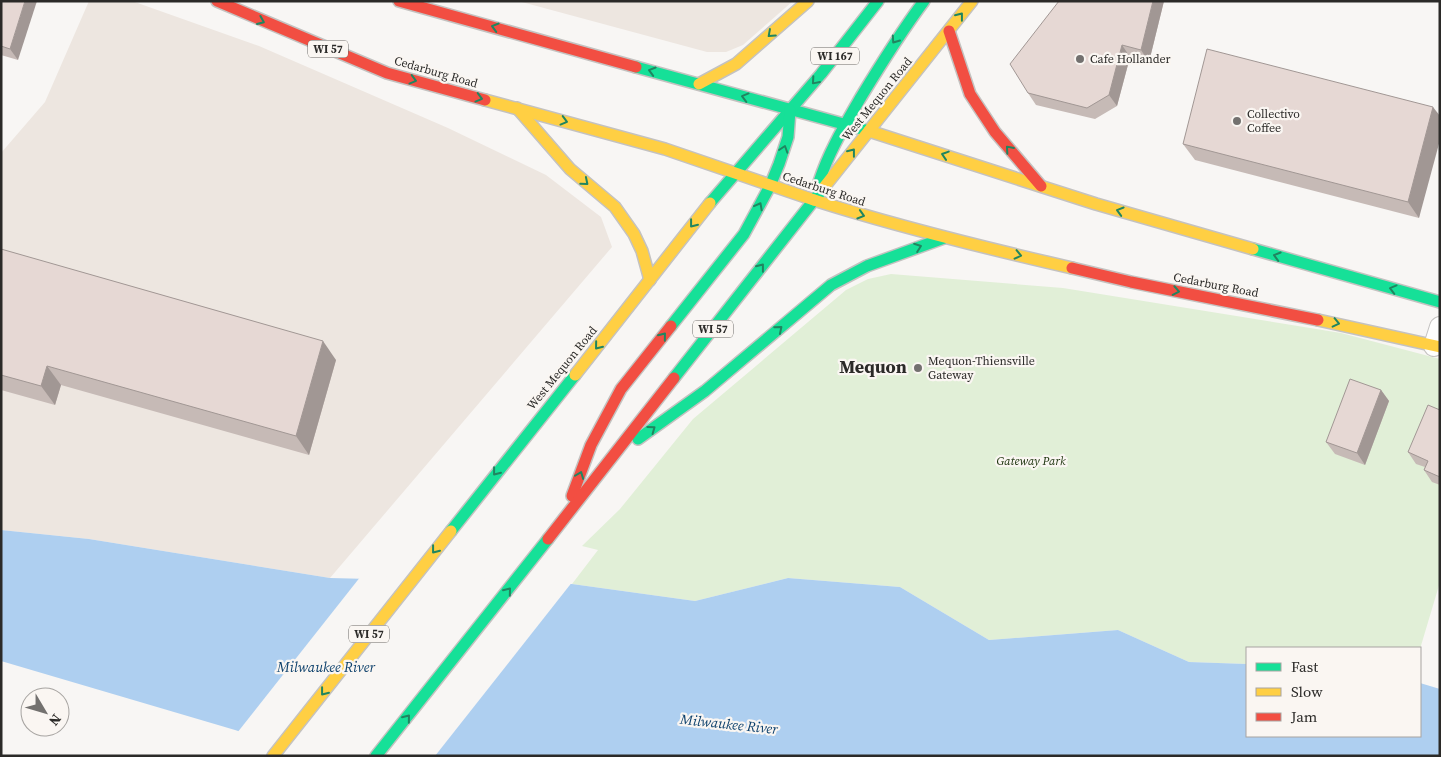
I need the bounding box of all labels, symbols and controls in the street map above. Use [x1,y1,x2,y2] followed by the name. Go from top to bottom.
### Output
[955,13,963,22] one-way arrow
[256,15,265,25] one-way arrow
[492,23,500,33] one-way arrow
[768,28,777,37] one-way arrow
[892,34,901,44] one-way arrow
[308,41,348,58] road number: WI 57
[811,48,859,64] road number: WI 167
[1090,51,1171,67] place label: Cafe Hollander
[392,52,480,92] street label: Cedarburg Road
[1074,53,1086,65] marker: Cafe Hollander
[838,54,916,144] street label: West Mequon Road
[648,67,656,77] one-way arrow
[408,74,416,84] one-way arrow
[812,75,821,84] one-way arrow
[475,92,484,103] one-way arrow
[741,92,749,102] one-way arrow
[1247,106,1300,136] place label: Collectivo Coffee
[1231,115,1243,127] marker: Collectivo Coffee
[559,116,567,126] one-way arrow
[778,145,788,153] one-way arrow
[1007,146,1015,155] one-way arrow
[847,149,855,158] one-way arrow
[941,150,950,160] one-way arrow
[780,168,868,210] street label: Cedarburg Road
[580,177,589,186] one-way arrow
[753,202,763,211] one-way arrow
[1117,207,1125,217] one-way arrow
[856,209,864,219] one-way arrow
[690,218,698,227] one-way arrow
[913,243,921,253] one-way arrow
[1013,249,1022,260] one-way arrow
[1272,251,1281,262] one-way arrow
[755,264,764,273] one-way arrow
[1172,269,1260,301] street label: Cedarburg Road
[1388,284,1397,295] one-way arrow
[1172,285,1181,296] one-way arrow
[1331,317,1340,328] one-way arrow
[693,320,733,338] road number: WI 57
[523,323,601,413] street label: West Mequon Road
[774,325,783,334] one-way arrow
[658,333,667,342] one-way arrow
[594,340,603,349] one-way arrow
[928,353,1035,383] place label: Mequon-Thiensville Gateway
[839,354,907,379] district label: Mequon
[912,362,924,374] marker: Mequon-Thiensville Gateway
[646,426,656,435] one-way arrow
[996,453,1066,469] park label: Gateway Park
[493,467,502,476] one-way arrow
[574,471,584,479] one-way arrow
[432,544,440,553] one-way arrow
[502,587,511,596] one-way arrow
[349,626,389,642] road number: WI 57
[1246,647,1421,737] legend
[1291,656,1318,677] text: Fast
[276,657,375,677] water label: Milwaukee River
[1291,681,1323,702] text: Slow
[321,686,329,695] one-way arrow
[20,687,70,737] north arrow
[1290,706,1318,727] text: Jam
[678,709,779,739] water label: Milwaukee River
[44,710,66,730] text: N
[401,714,410,723] one-way arrow

